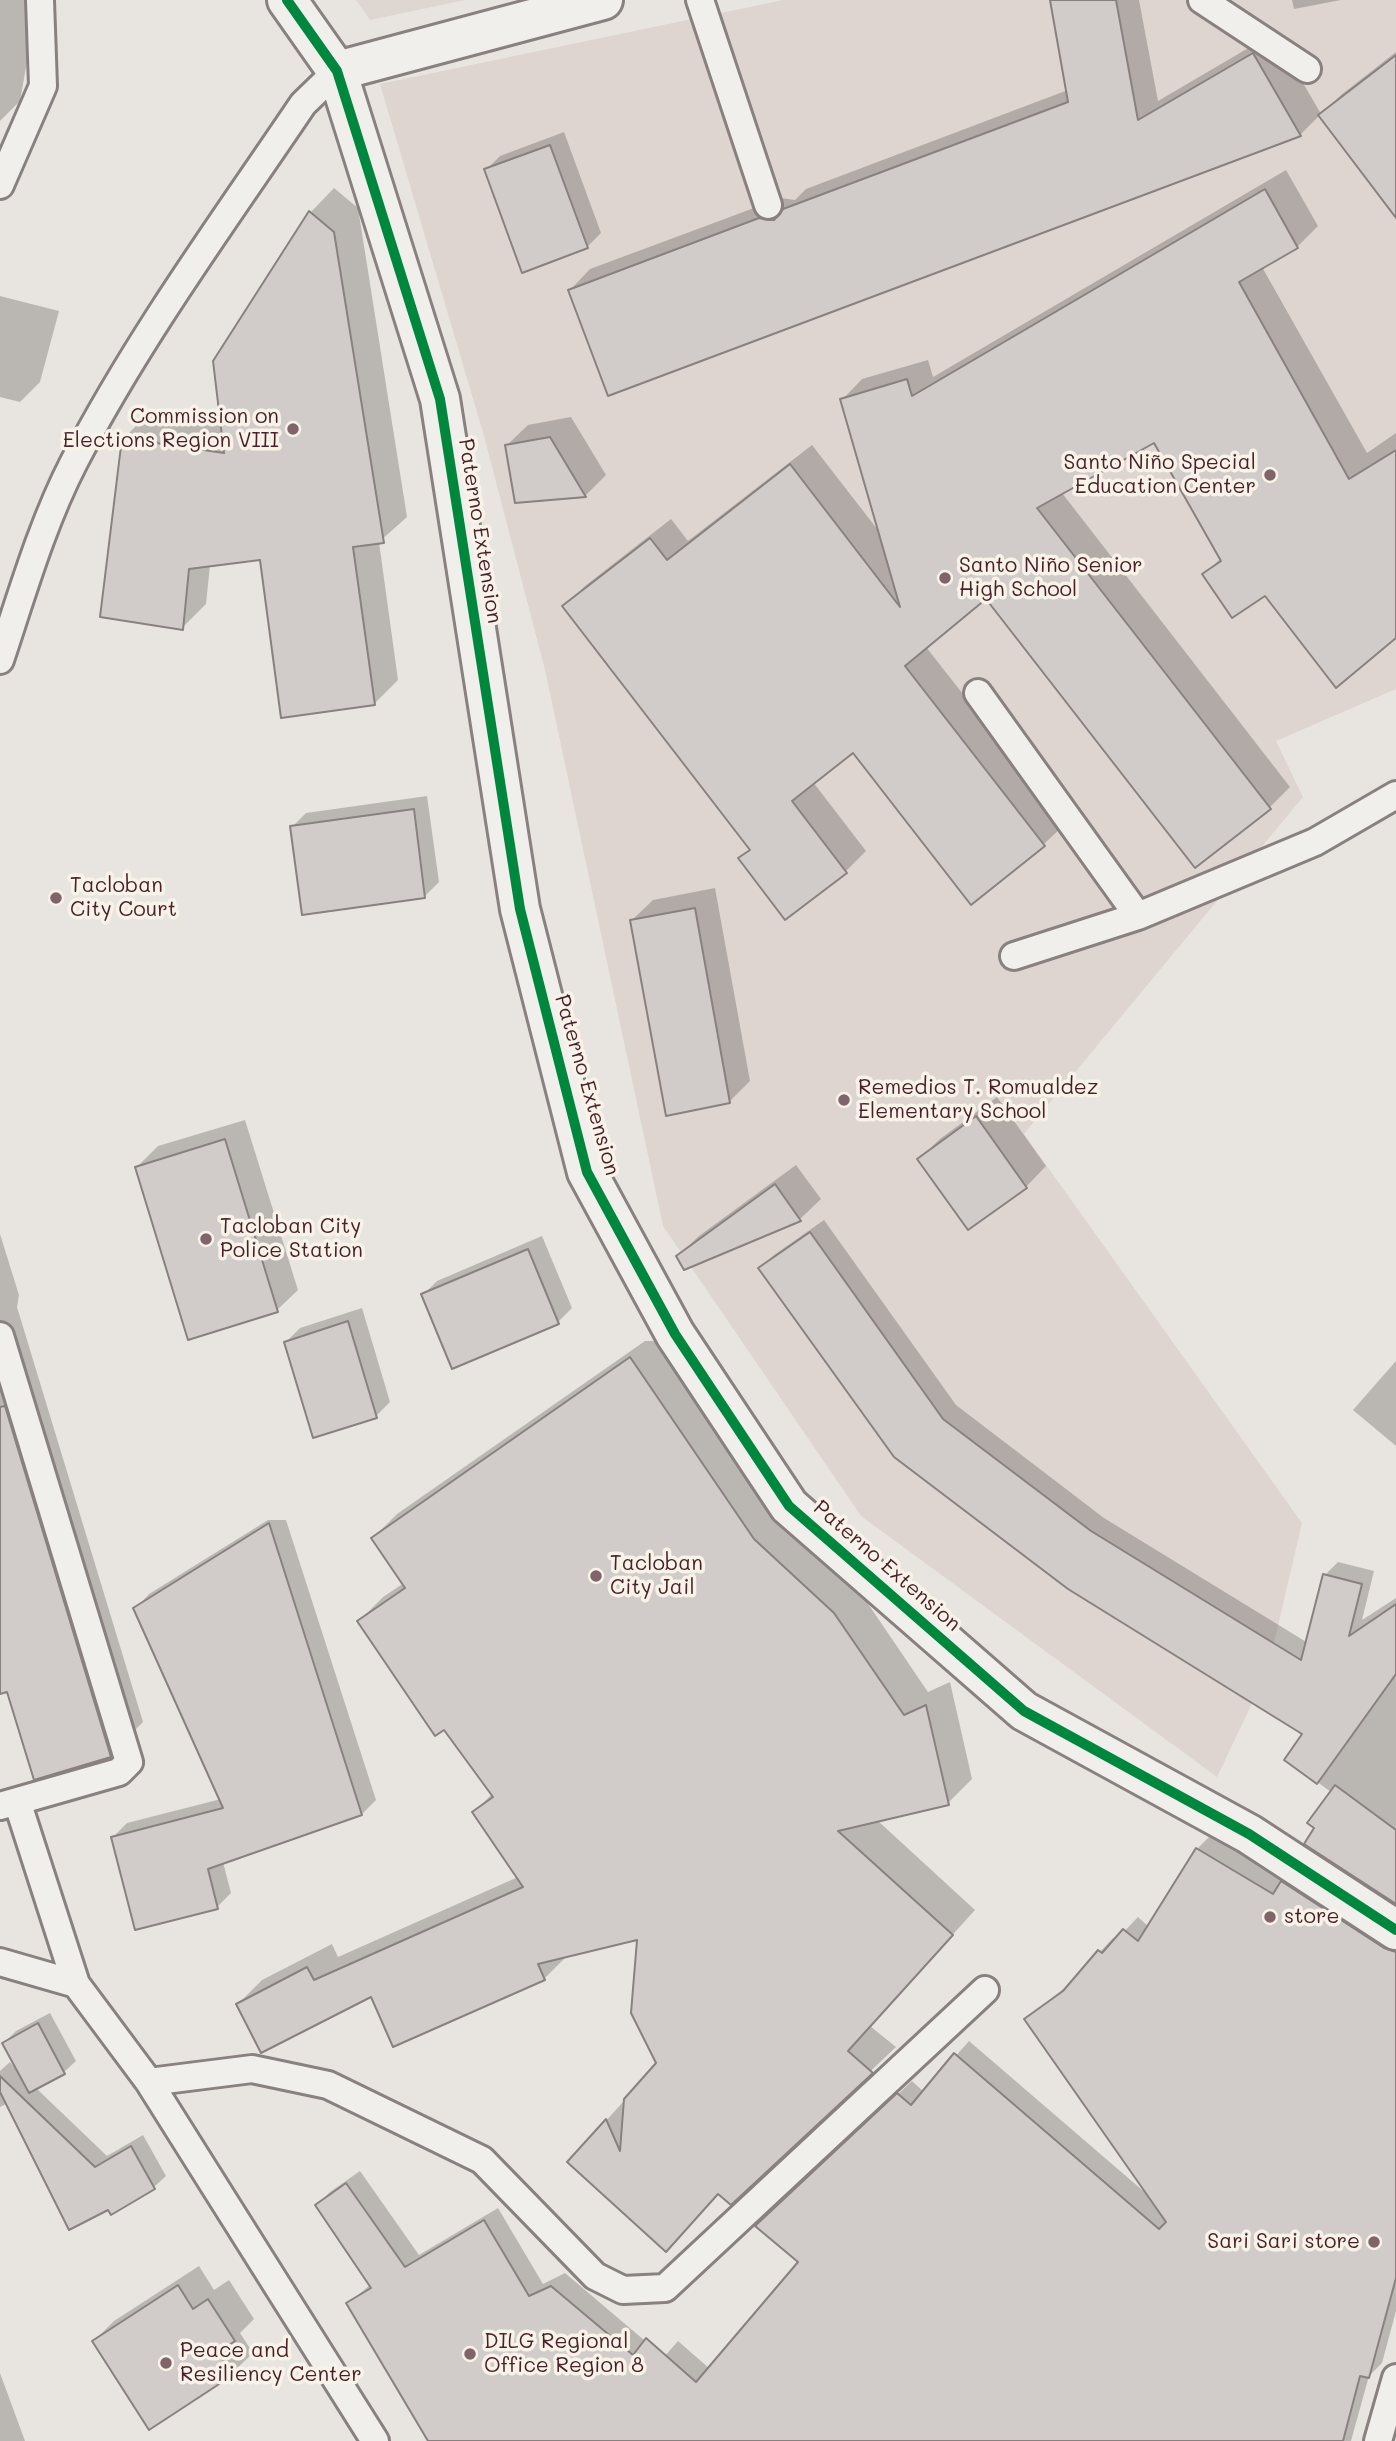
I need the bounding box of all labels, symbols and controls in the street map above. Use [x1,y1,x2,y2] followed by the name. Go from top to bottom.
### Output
[63,404,279,454] place label: Commission on Elections Region VIII
[285,421,301,437] marker: Commission on Elections Region VIII
[453,437,507,625] street label: Paterno Extension
[1063,450,1256,500] place label: Santo Niño Special Education Center
[1262,467,1278,483] marker: Santo Niño Special Education Center
[959,553,1143,603] place label: Santo Niño Senior High School
[937,570,953,586] marker: Santo Niño Senior High School
[70,873,177,923] place label: Tacloban City Court
[48,890,64,906] marker: Tacloban City Court
[549,992,625,1178] street label: Paterno Extension
[858,1075,1098,1125] place label: Remedios T. Romualdez Elementary School
[836,1092,852,1108] marker: Remedios T. Romualdez Elementary School
[220,1214,363,1264] place label: Tacloban City Police Station
[198,1231,214,1247] marker: Tacloban City Police Station
[808,1495,966,1637] street label: Paterno Extension
[610,1551,703,1601] place label: Tacloban City Jail
[588,1568,604,1584] marker: Tacloban City Jail
[1284,1904,1339,1930] place label: store
[1262,1909,1278,1925] marker: store
[1207,2229,1360,2255] place label: Sari Sari store
[1366,2234,1382,2250] marker: Sari Sari store
[484,2329,644,2379] place label: DILG Regional Office Region 8
[180,2338,362,2388] place label: Peace and Resiliency Center
[462,2346,478,2362] marker: DILG Regional Office Region 8
[158,2355,174,2371] marker: Peace and Resiliency Center

